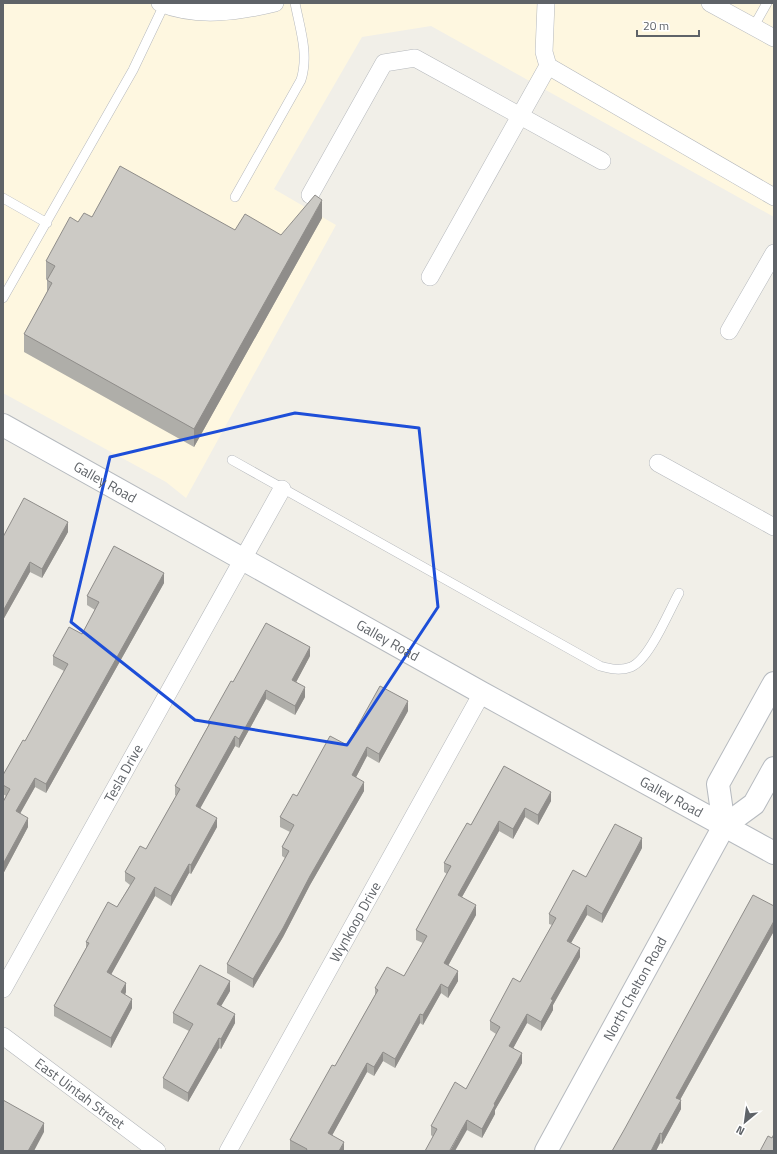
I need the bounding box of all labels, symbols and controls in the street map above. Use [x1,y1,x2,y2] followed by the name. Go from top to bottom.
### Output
[637,12,699,38] scale bar
[643,16,669,35] text: 20 m
[70,456,141,508] street label: Galley Road
[353,614,423,666] street label: Galley Road
[98,740,148,806] street label: Tesla Drive
[636,771,707,822] street label: Galley Road
[324,878,385,966] street label: Wynkoop Drive
[597,933,671,1044] street label: North Chelton Road
[31,1052,130,1134] street label: East Uintah Street
[725,1102,765,1142] north arrow
[733,1122,747,1140] text: N

